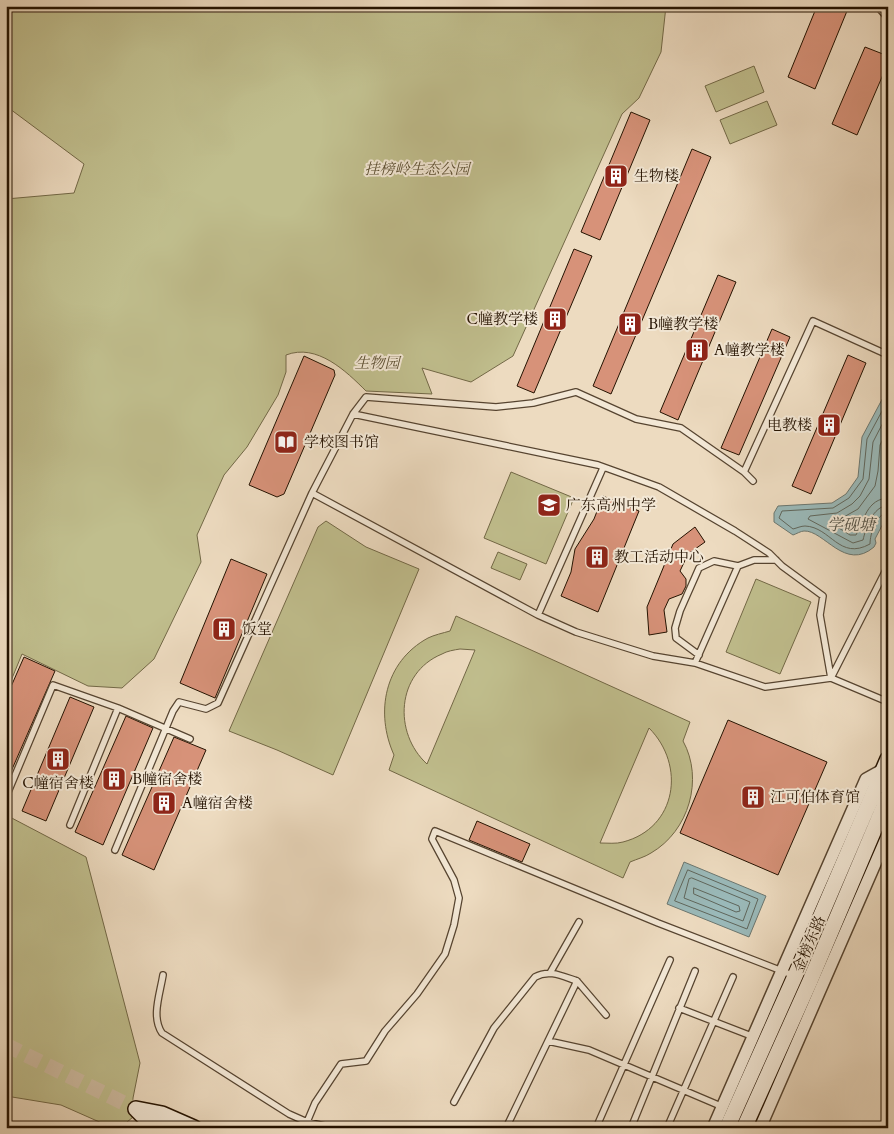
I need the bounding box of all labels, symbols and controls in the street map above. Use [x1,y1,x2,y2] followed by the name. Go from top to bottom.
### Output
[364,159,471,179] park label: 挂榜岭生态公园
[603,163,629,189] building icon: 生物楼
[634,166,679,186] place label: 生物楼
[542,306,568,332] building icon: C幢教学楼
[467,309,538,329] place label: C幢教学楼
[617,311,643,337] building icon: B幢教学楼
[648,314,718,334] place label: B幢教学楼
[684,337,710,363] building icon: A幢教学楼
[714,340,785,360] place label: A幢教学楼
[354,353,401,373] park label: 生物园
[816,412,842,438] building icon: 电教楼
[767,415,812,435] place label: 电教楼
[273,429,299,455] library icon: 学校图书馆
[304,432,379,452] place label: 学校图书馆
[536,492,562,518] school or university icon: 广东高州中学
[566,495,656,515] place label: 广东高州中学
[827,514,878,536] water label: 学砚塘
[584,544,610,570] building icon: 教工活动中心
[614,547,704,567] place label: 教工活动中心
[211,616,237,642] building icon: 饭堂
[242,619,272,639] place label: 饭堂
[45,746,71,772] building icon: C幢宿舍楼
[101,766,127,792] building icon: B幢宿舍楼
[132,769,202,789] place label: B幢宿舍楼
[22,773,94,793] place label: C幢宿舍楼
[740,784,766,810] building icon: 江可伯体育馆
[770,787,860,807] place label: 江可伯体育馆
[151,790,177,816] building icon: A幢宿舍楼
[182,793,253,813] place label: A幢宿舍楼
[788,912,830,976] street label: 金榜东路

